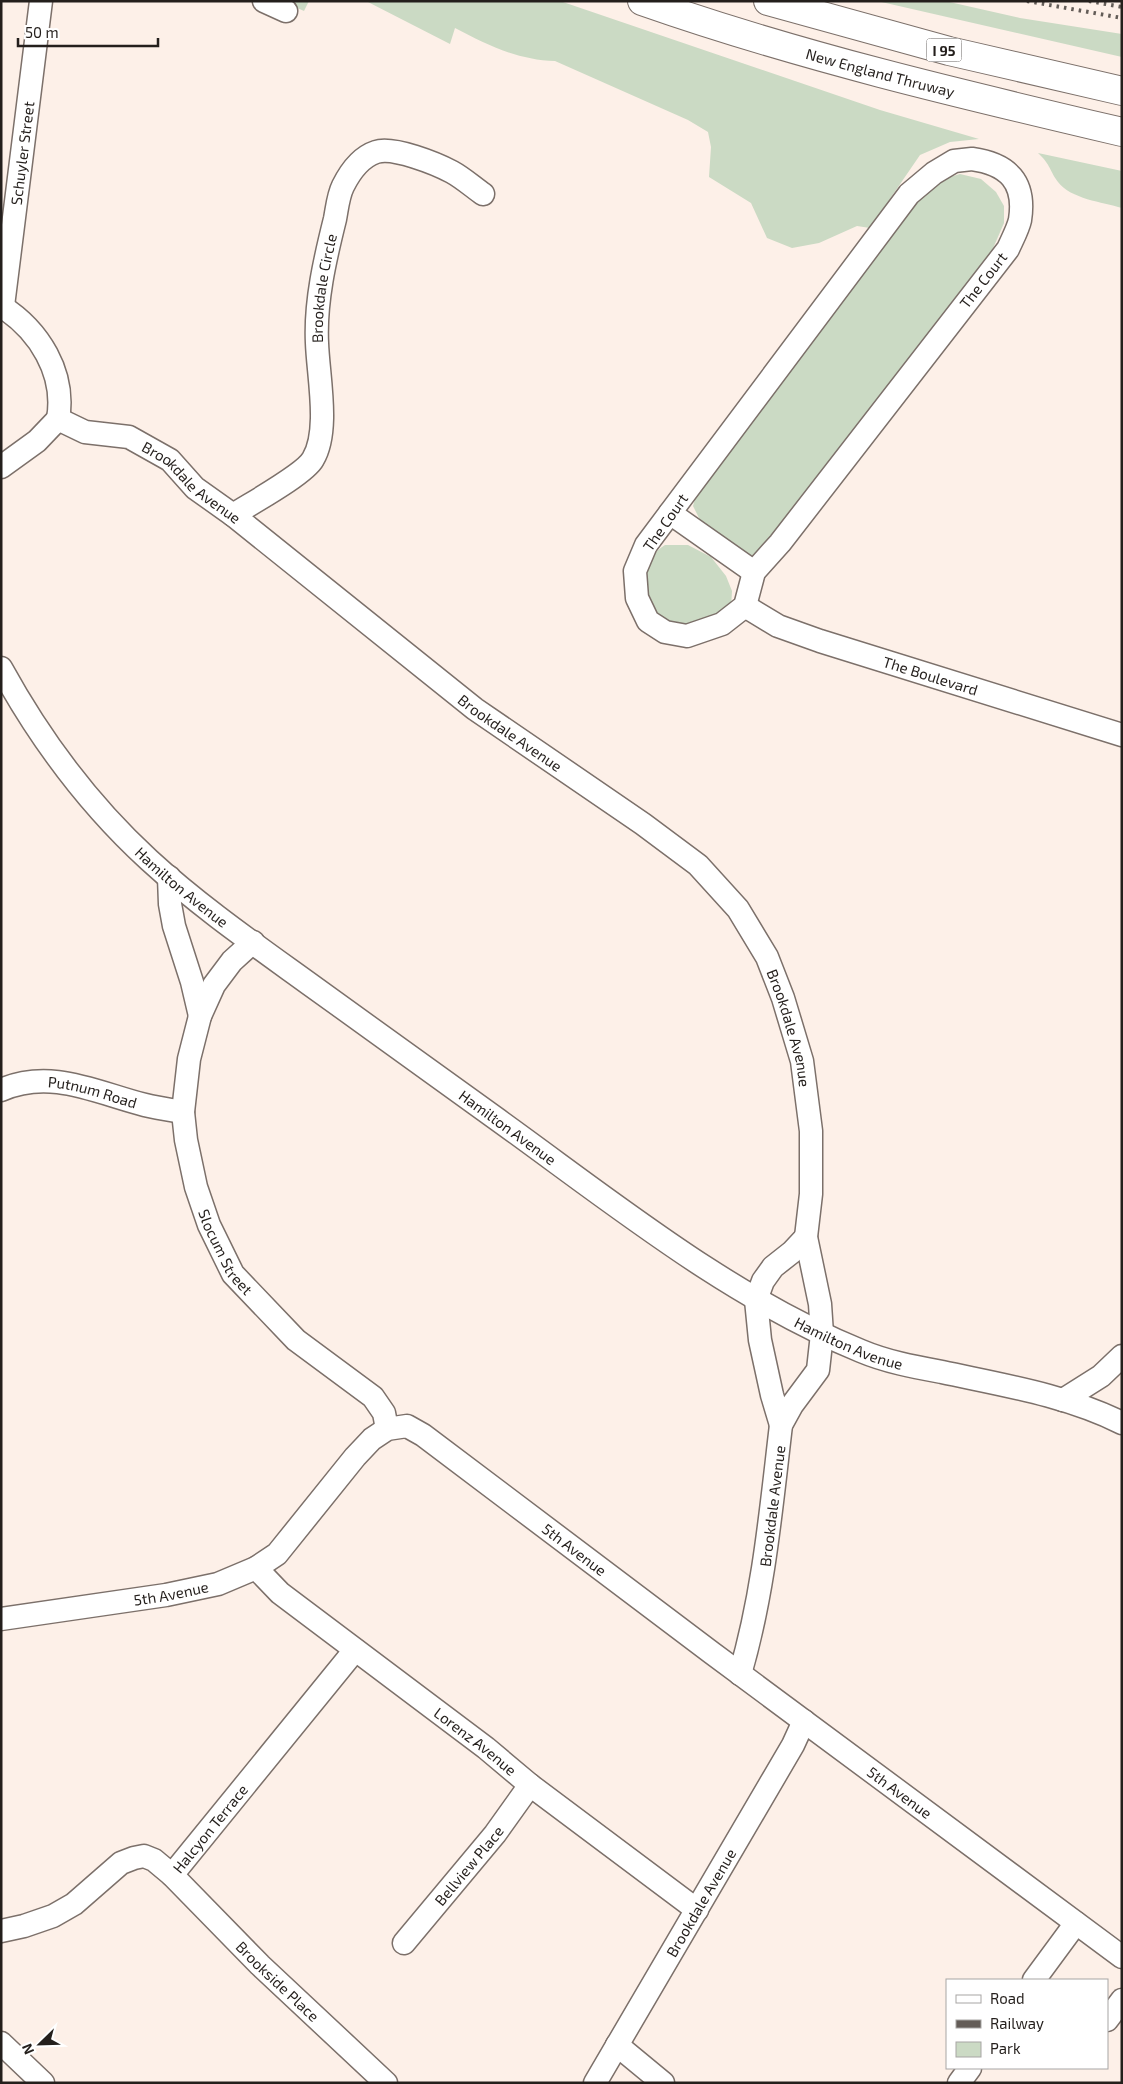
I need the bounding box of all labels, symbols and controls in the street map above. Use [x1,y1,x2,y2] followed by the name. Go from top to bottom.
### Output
[18,15,158,47] scale bar
[25,23,59,41] text: 50 m
[926,38,962,62] road number: I 95
[804,44,957,101] street label: New England Thruway
[7,100,37,206] street label: Schuyler Street
[308,232,340,343] street label: Brookdale Circle
[956,248,1011,312] street label: The Court
[139,437,245,527] street label: Brookdale Avenue
[639,490,692,554] street label: The Court
[881,652,980,699] street label: The Boulevard
[455,690,566,775] street label: Brookdale Avenue
[132,843,232,931] street label: Hamilton Avenue
[764,966,814,1088] street label: Brookdale Avenue
[47,1072,139,1111] street label: Putnum Road
[456,1086,560,1168] street label: Hamilton Avenue
[195,1207,257,1298] street label: Slocum Street
[792,1313,905,1373] street label: Hamilton Avenue
[756,1444,788,1568] street label: Brookdale Avenue
[539,1519,610,1579] street label: 5th Avenue
[132,1577,210,1609] street label: 5th Avenue
[431,1703,520,1779] street label: Lorenz Avenue
[864,1762,936,1822] street label: 5th Avenue
[169,1781,251,1876] street label: Halcyon Terrace
[430,1822,507,1909] street label: Bellview Place
[662,1845,739,1960] street label: Brookdale Avenue
[233,1937,323,2025] street label: Brookside Place
[946,1979,1108,2069] legend
[990,1989,1025,2007] text: Road
[990,2014,1044,2032] text: Railway
[15,2019,65,2069] north arrow
[990,2039,1021,2057] text: Park
[18,2041,37,2057] text: N

